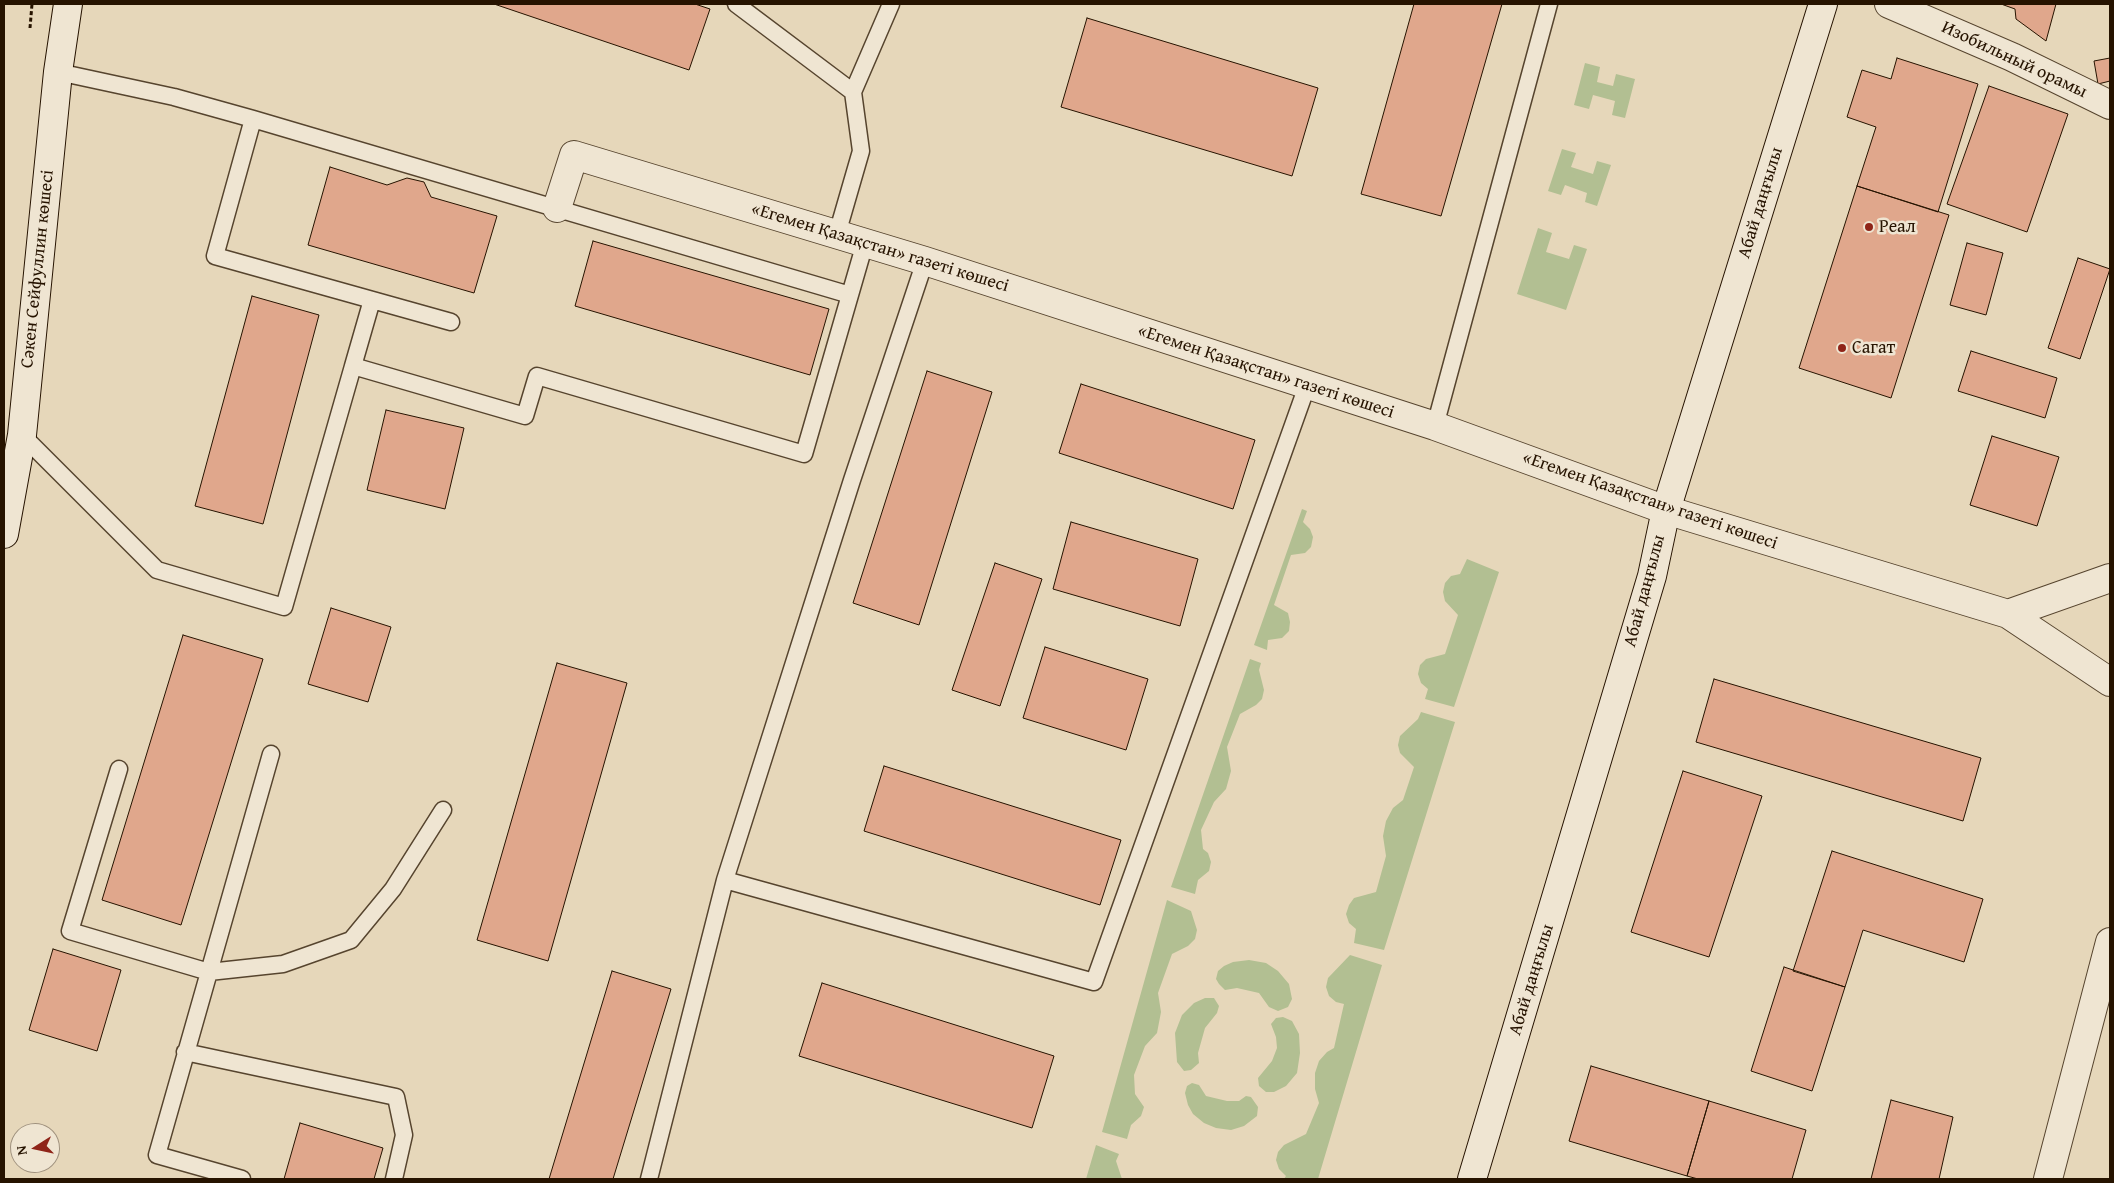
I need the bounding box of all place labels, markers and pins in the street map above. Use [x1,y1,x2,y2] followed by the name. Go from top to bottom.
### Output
[1879,216,1916,238] place label: Реал
[1863,221,1875,233] marker: Реал
[1852,337,1895,359] place label: Сагат
[1836,342,1848,354] marker: Сагат

